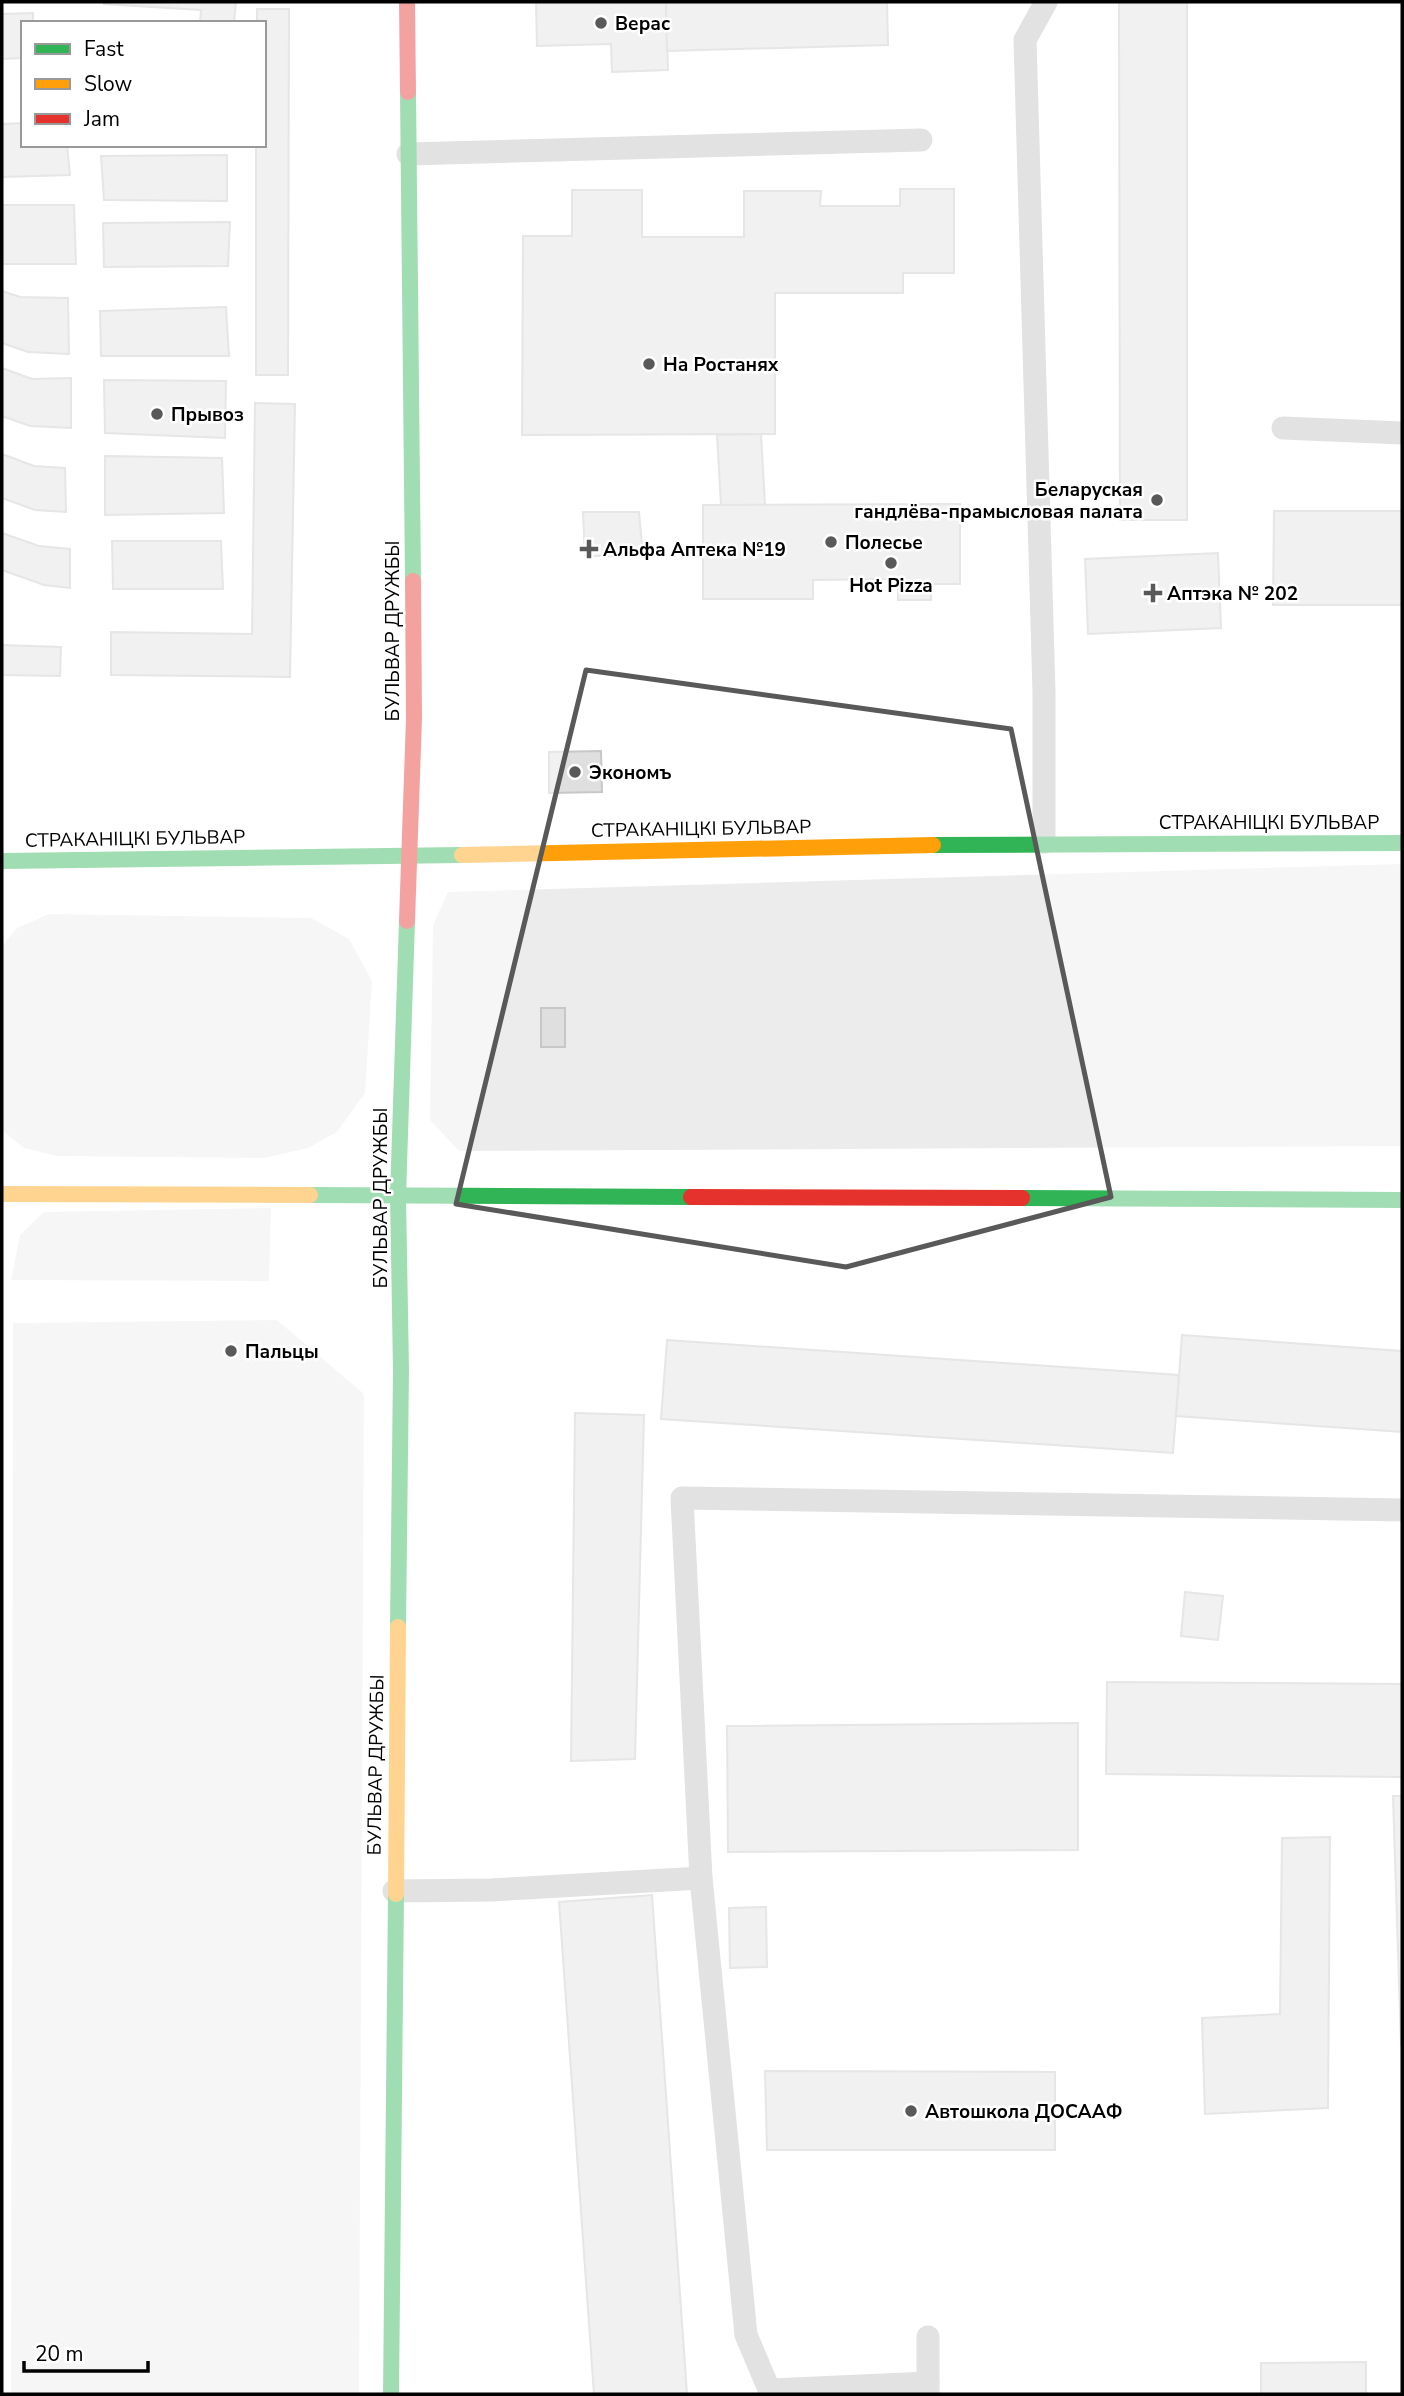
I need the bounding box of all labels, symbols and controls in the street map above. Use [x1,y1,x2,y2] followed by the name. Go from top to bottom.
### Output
[615,11,670,37] place label: Верас
[593,15,609,31] marker: Верас
[21,21,266,147] legend
[84,35,124,63] text: Fast
[84,70,133,98] text: Slow
[83,105,120,133] text: Jam
[663,352,779,378] place label: На Ростанях
[641,356,657,372] marker: На Ростанях
[171,402,244,428] place label: Прывоз
[149,406,165,422] marker: Прывоз
[854,477,1143,525] place label: Беларуская гандлёва-прамысловая палата
[1149,492,1165,508] marker: Беларуская гандлёва-прамысловая палата
[845,530,923,556] place label: Полесье
[823,534,839,550] marker: Полесье
[603,537,786,563] place label: Альфа Аптека №19
[380,541,406,721] street label: БУЛЬВАР ДРУЖБЫ
[581,541,597,557] marker: Альфа Аптека №19
[883,555,899,571] marker: Hot Pizza
[849,573,933,599] place label: Hot Pizza
[1167,581,1298,607] place label: Аптэка № 202
[1145,585,1161,601] marker: Аптэка № 202
[589,760,672,786] place label: Экономъ
[567,764,583,780] marker: Экономъ
[1159,810,1379,836] street label: СТРАКАНІЦКІ БУЛЬВАР
[591,814,811,844] street label: СТРАКАНІЦКІ БУЛЬВАР
[25,824,245,854] street label: СТРАКАНІЦКІ БУЛЬВАР
[368,1108,394,1288] street label: БУЛЬВАР ДРУЖБЫ
[245,1339,319,1365] place label: Пальцы
[223,1343,239,1359] marker: Пальцы
[361,1674,391,1856] street label: БУЛЬВАР ДРУЖБЫ
[925,2099,1123,2125] place label: Автошкола ДОСААФ
[903,2103,919,2119] marker: Автошкола ДОСААФ
[24,2330,149,2374] scale bar
[35,2340,84,2368] text: 20 m

